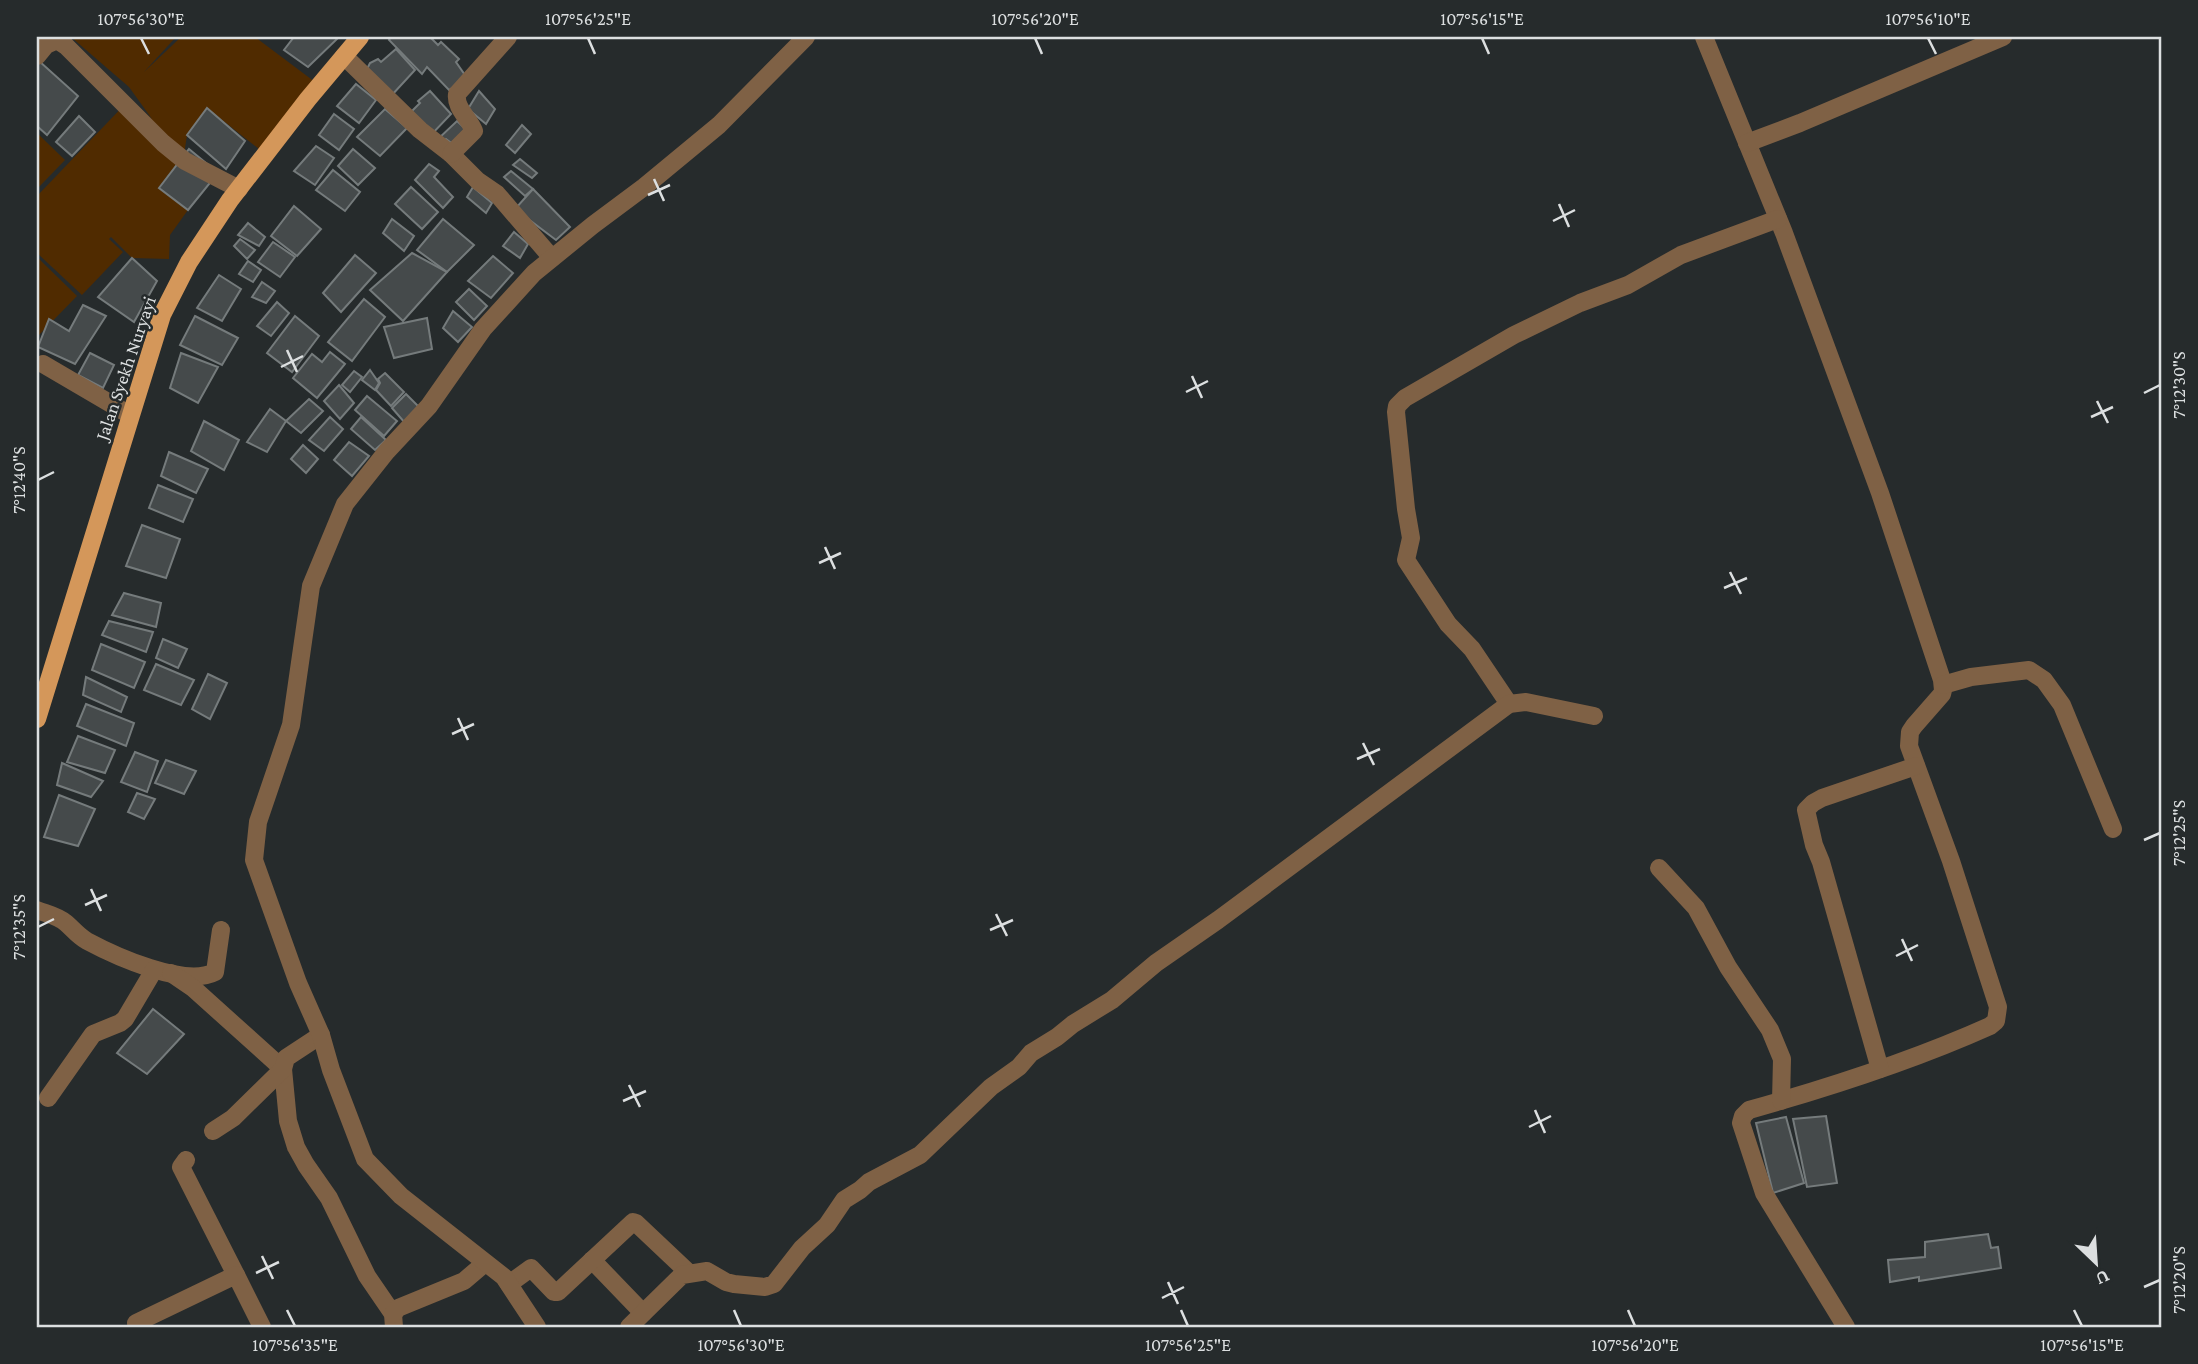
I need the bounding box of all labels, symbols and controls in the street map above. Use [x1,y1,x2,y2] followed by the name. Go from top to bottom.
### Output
[97,9,185,29] text: 107°56'30"E
[545,9,631,29] text: 107°56'25"E
[991,9,1079,29] text: 107°56'20"E
[1440,9,1524,29] text: 107°56'15"E
[1885,9,1971,29] text: 107°56'10"E
[90,293,160,445] street label: Jalan Syekh Nuryayi
[2169,351,2189,419] text: 7°12'30"S
[9,446,29,514] text: 7°12'40"S
[2169,800,2189,866] text: 7°12'25"S
[9,894,29,960] text: 7°12'35"S
[2062,1228,2132,1298] north arrow
[2169,1246,2189,1314] text: 7°12'20"S
[2093,1266,2113,1290] text: U
[252,1335,338,1355] text: 107°56'35"E
[697,1335,785,1355] text: 107°56'30"E
[1145,1335,1231,1355] text: 107°56'25"E
[1591,1335,1679,1355] text: 107°56'20"E
[2040,1335,2124,1355] text: 107°56'15"E

